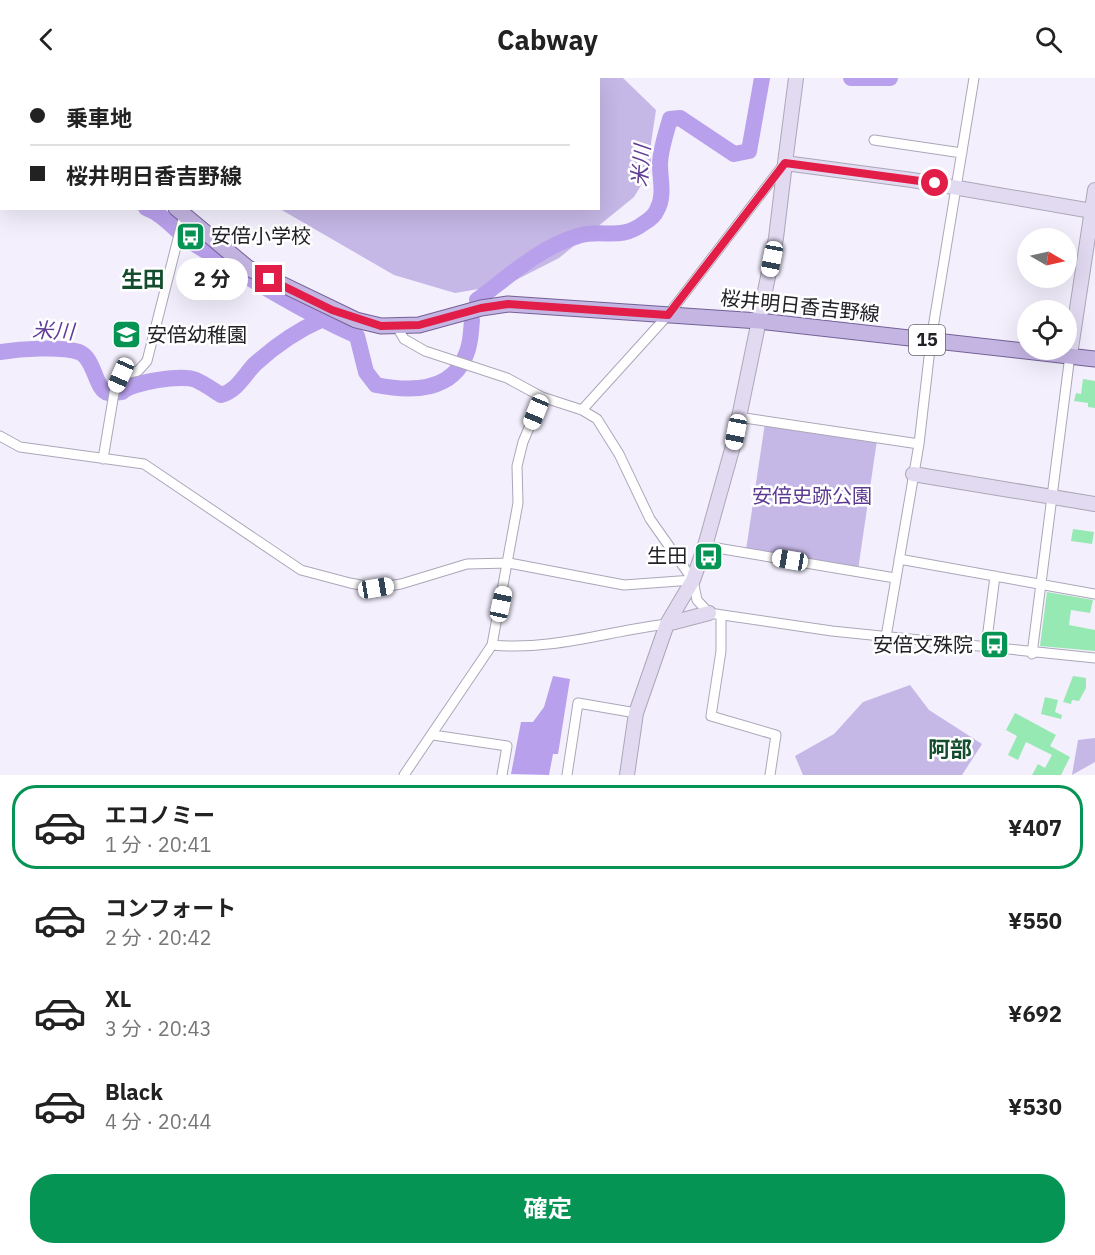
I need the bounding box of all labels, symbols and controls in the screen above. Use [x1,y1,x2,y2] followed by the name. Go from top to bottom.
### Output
[497,22,598,57] text: Cabway
[30,23,63,56] icon: back
[1032,23,1065,56] icon: search
[66,103,132,132] text: 乗車地
[624,142,656,188] water label: 米川
[66,161,242,190] text: 桜井明日香吉野線
[921,169,948,196] route start
[174,220,206,252] bus stop icon: 安倍小学校
[211,222,311,249] place label: 安倍小学校
[1017,228,1077,288] north arrow
[1017,228,1077,360] map controls
[760,240,784,278] car
[176,258,248,300] callout: 2 分
[121,264,165,293] district label: 生田
[194,265,230,292] text: 2 分
[255,265,282,292] route end
[719,284,881,327] street label: 桜井明日香吉野線
[1017,300,1077,360] button: locate
[31,315,77,345] water label: 米川
[110,319,142,351] school or university icon: 安倍幼稚園
[147,321,247,348] place label: 安倍幼稚園
[909,325,945,355] road number: 15
[105,355,137,395] car
[521,392,551,432] car
[724,413,748,451] car
[752,482,872,509] park label: 安倍史跡公園
[692,540,724,572] bus stop icon: 生田
[647,542,687,569] place label: 生田
[771,548,809,572] car
[357,576,395,600] car
[488,585,514,623] car
[978,629,1010,661] bus stop icon: 安倍文殊院
[873,631,973,658] place label: 安倍文殊院
[928,734,972,763] district label: 阿部
[33,800,87,854] icon: car
[105,800,215,829] text: エコノミー
[1008,813,1062,842] text: ¥407
[105,831,212,858] text: 1 分 · 20:41
[33,893,87,947] icon: car
[105,893,236,922] text: コンフォート
[1008,906,1062,935] text: ¥550
[105,924,212,951] text: 2 分 · 20:42
[105,984,131,1013] text: XL
[33,986,87,1040] icon: car
[1008,999,1062,1028] text: ¥692
[105,1015,212,1042] text: 3 分 · 20:43
[105,1077,163,1106] text: Black
[33,1079,87,1133] icon: car
[1008,1092,1062,1121] text: ¥530
[105,1108,212,1135] text: 4 分 · 20:44
[30,1174,1065,1243] button: 確定

